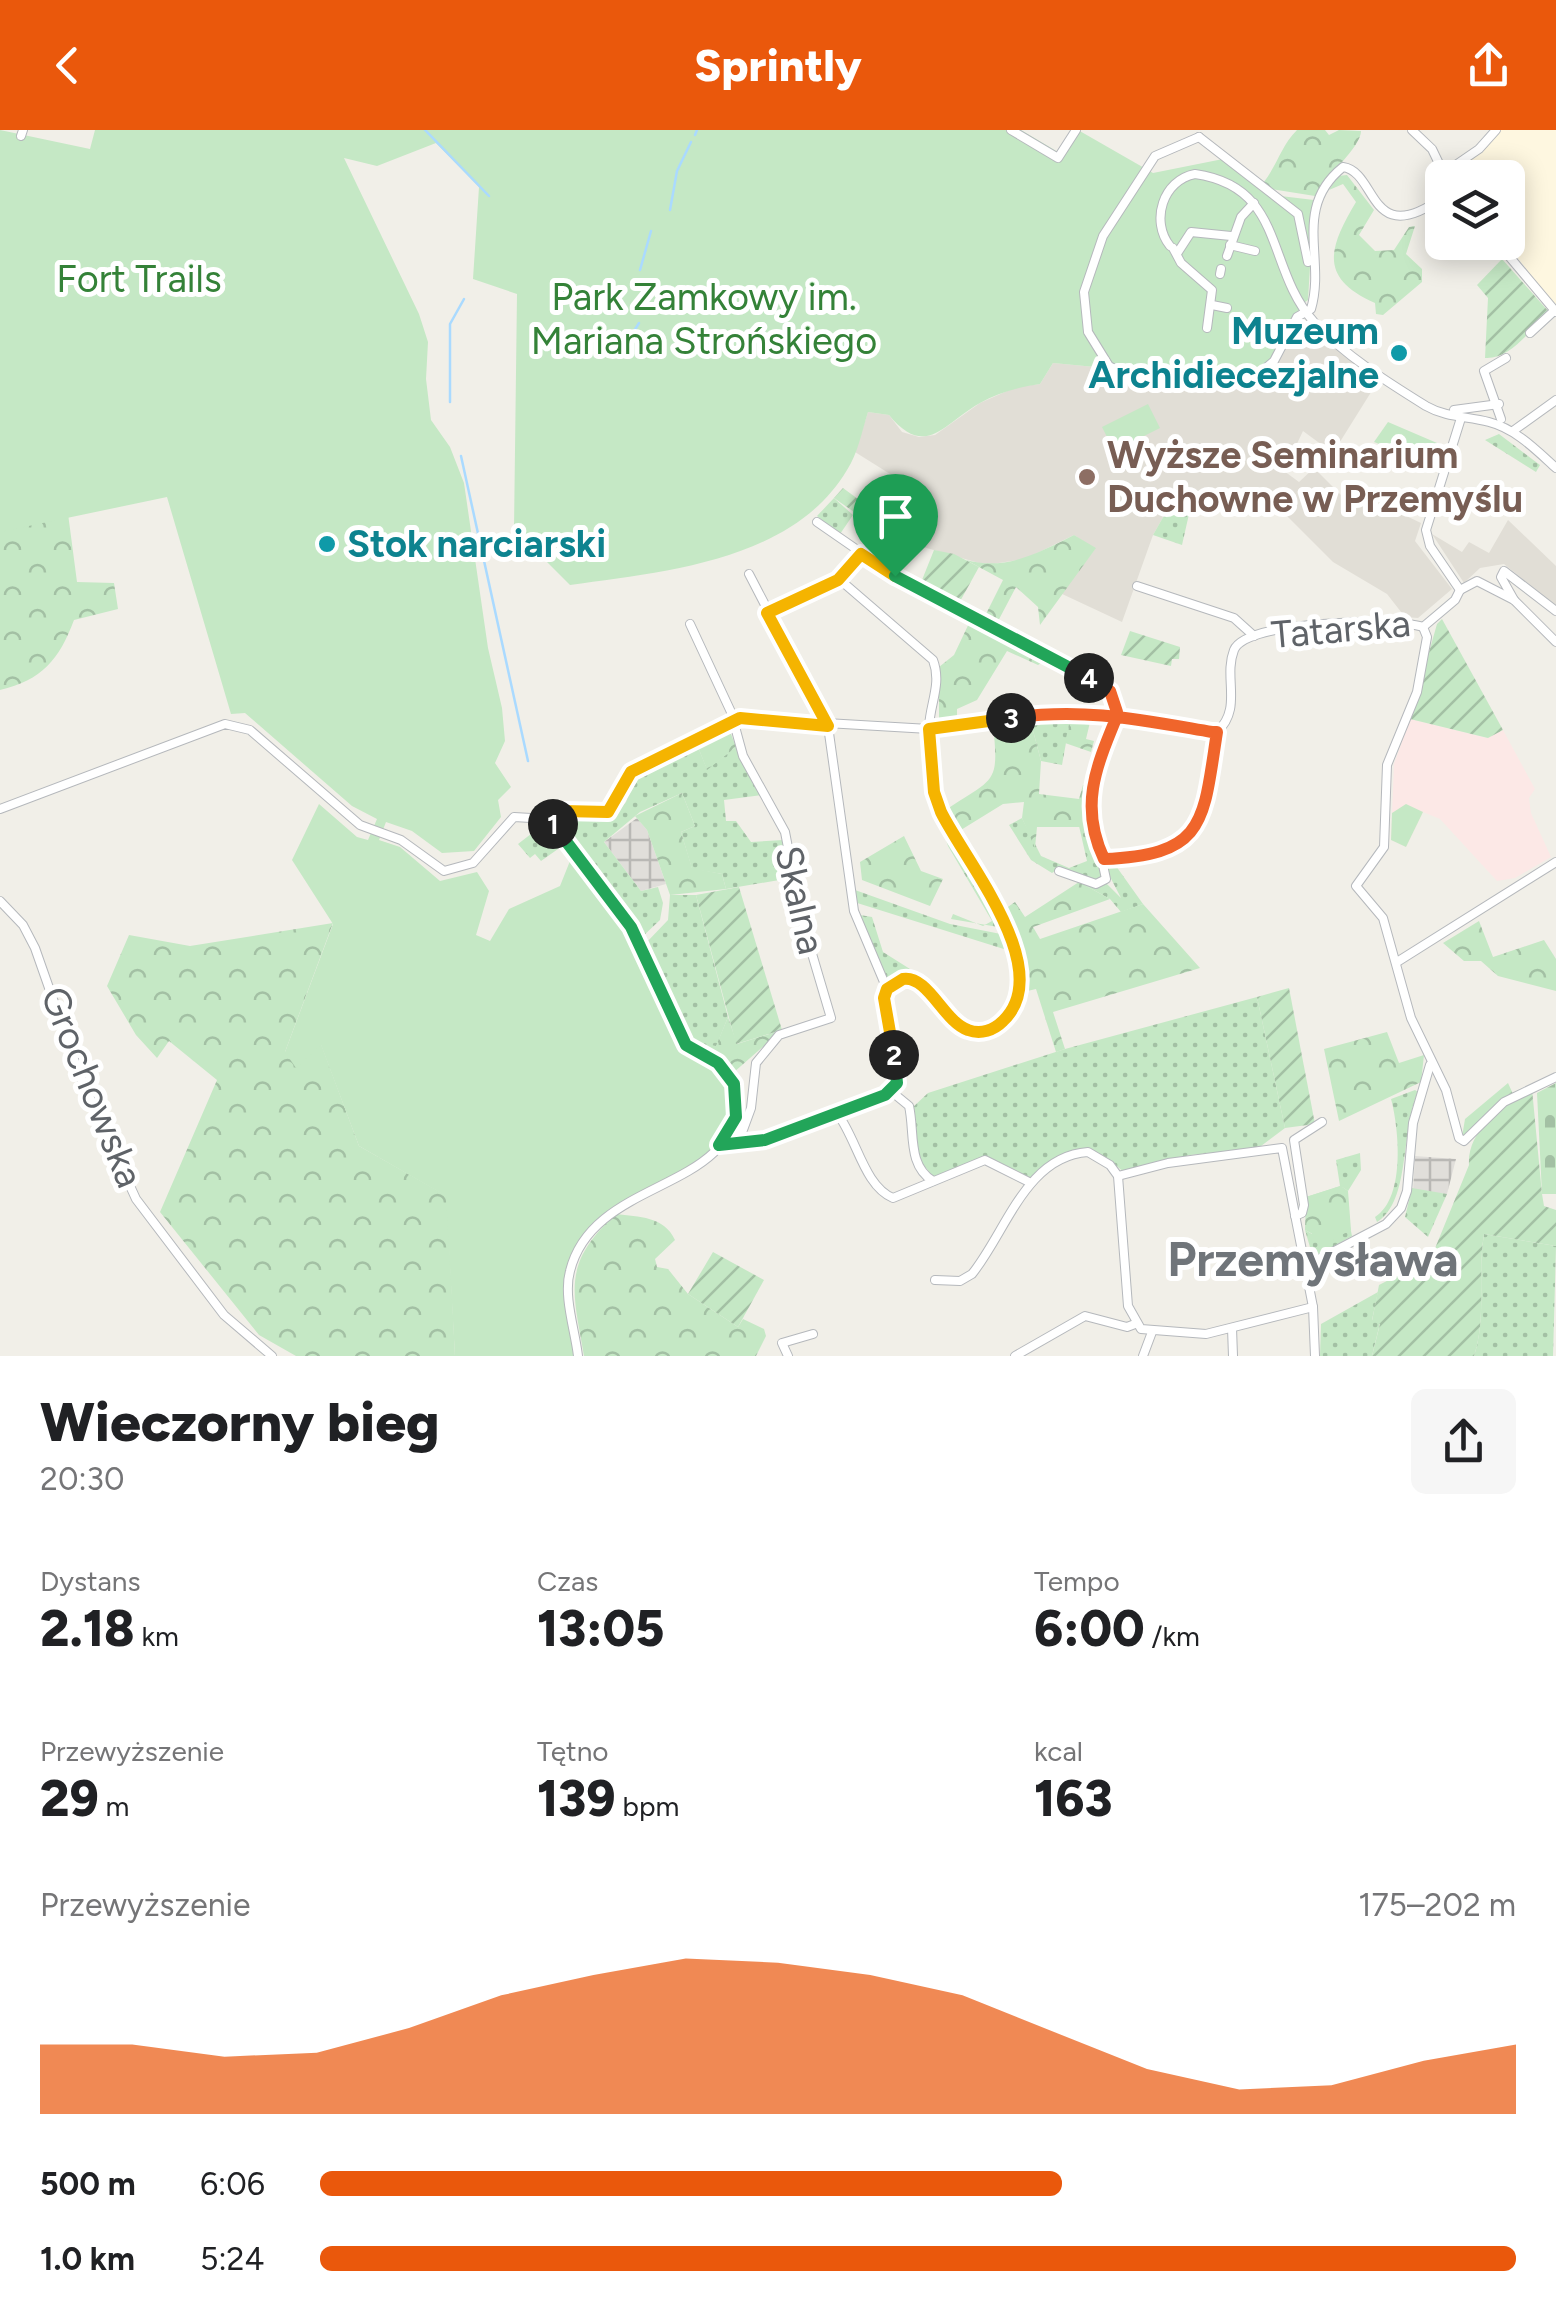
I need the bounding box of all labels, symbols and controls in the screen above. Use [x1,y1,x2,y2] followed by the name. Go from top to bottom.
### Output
[40,38,95,93] icon: back
[694,38,862,92] text: Sprintly
[1461,38,1516,93] icon: share
[1425,160,1525,260] map controls
[1425,160,1525,260] button: layers
[56,256,222,302] park label: Fort Trails
[531,274,877,364] park label: Park Zamkowy im. Mariana Strońskiego
[1088,308,1379,398] place label: Muzeum Archidiecezjalne
[1388,342,1410,364] marker: Muzeum Archidiecezjalne
[1107,432,1523,522] place label: Wyższe Seminarium Duchowne w Przemyślu
[1076,466,1098,488] marker: Wyższe Seminarium Duchowne w Przemyślu
[853,474,938,577] pin
[868,489,923,544] icon: arrive
[347,521,606,567] place label: Stok narciarski
[316,533,338,555] marker: Stok narciarski
[1269,600,1413,658] street label: Tatarska
[1064,653,1114,703] pin: 4
[1080,661,1098,695] text: 4
[986,693,1036,743] pin: 3
[1003,701,1019,735] text: 3
[528,799,578,849] pin: 1
[547,807,559,841] text: 1
[765,841,835,959] street label: Skalna
[31,980,153,1194] street label: Grochowska
[869,1030,919,1080] pin: 2
[886,1038,902,1072] text: 2
[1167,1230,1459,1288] district label: Przemysława
[40,1389,439,1455] text: Wieczorny bieg
[1411,1389,1516,1494] button: share
[40,1460,124,1498] text: 20:30
[40,1564,141,1598] text: Dystans
[537,1564,598,1598] text: Czas
[1034,1564,1120,1598] text: Tempo
[40,1598,135,1659] text: 2.18
[537,1598,664,1659] text: 13:05
[1034,1598,1145,1659] text: 6:00
[135,1619,179,1653] text: km
[1145,1619,1200,1653] text: /km
[40,1734,224,1768] text: Przewyższenie
[537,1734,609,1768] text: Tętno
[1034,1734,1083,1768] text: kcal
[40,1768,99,1829] text: 29
[537,1768,616,1829] text: 139
[1034,1768,1113,1829] text: 163
[99,1789,129,1823] text: m
[616,1789,679,1823] text: bpm
[40,1886,250,1924] text: Przewyższenie
[1358,1886,1516,1924] text: 175–202 m
[40,2165,136,2203] text: 500 m
[200,2165,265,2203] text: 6:06
[40,2240,135,2278] text: 1.0 km
[200,2240,264,2278] text: 5:24

